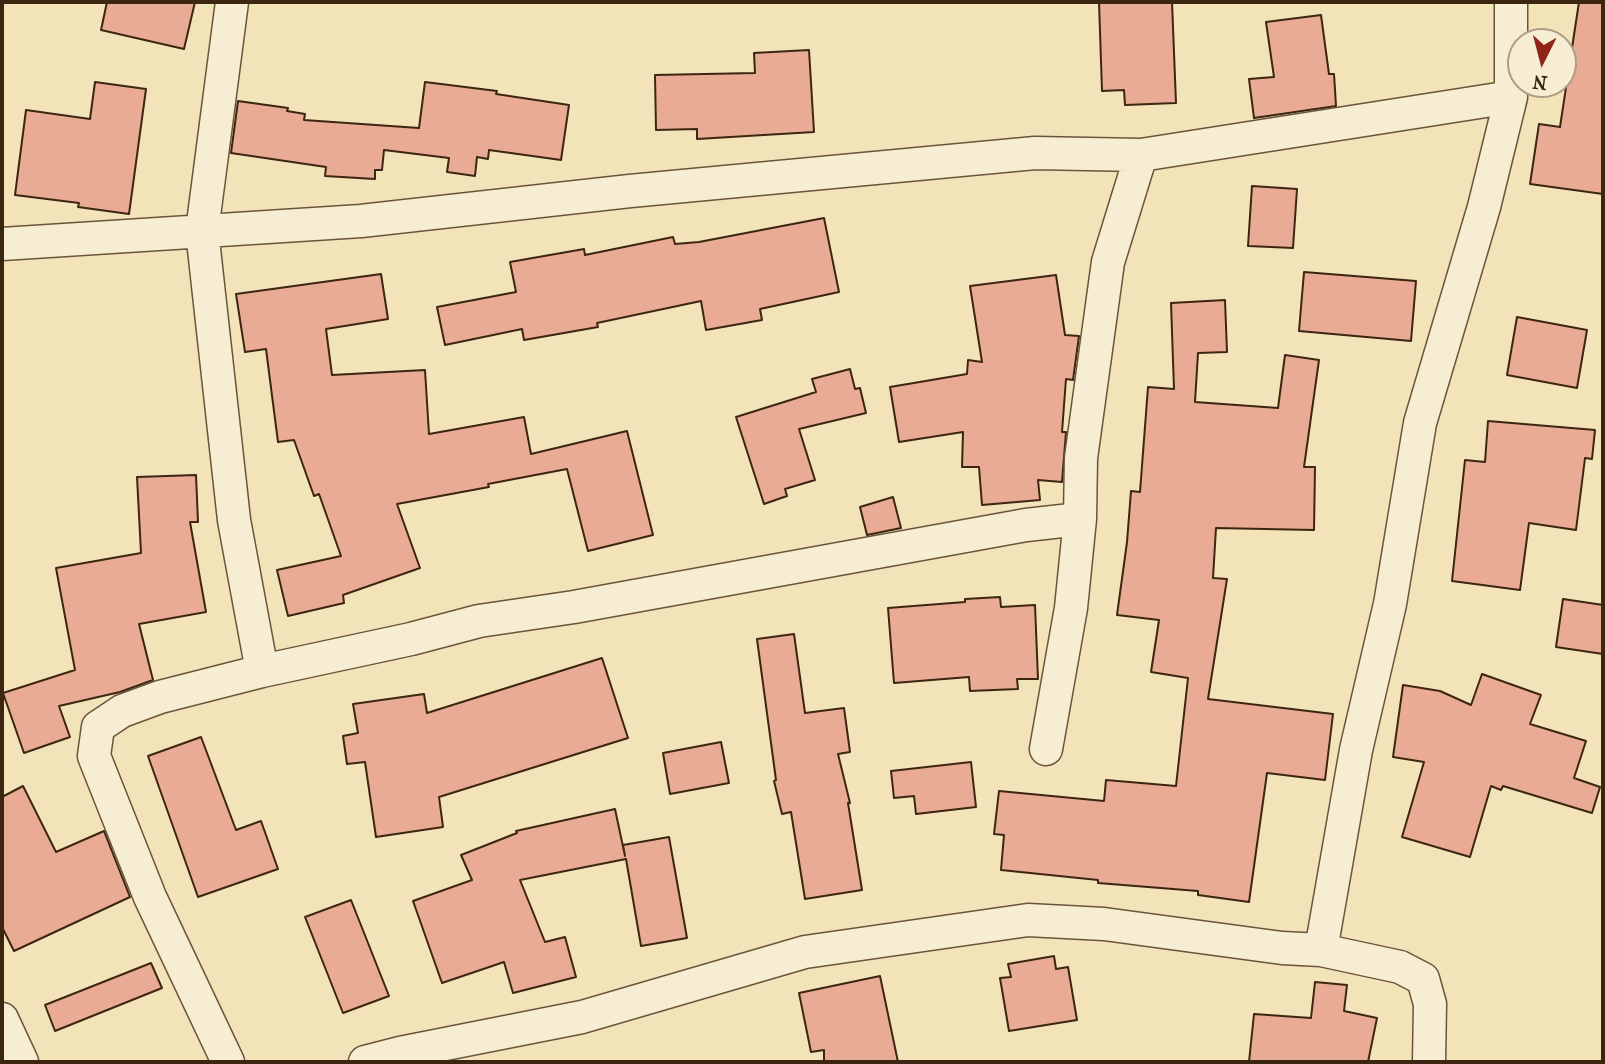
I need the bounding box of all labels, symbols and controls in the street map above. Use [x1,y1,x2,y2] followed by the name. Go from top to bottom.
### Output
[1507,28,1577,98] north arrow
[1532,70,1548,94] text: N

